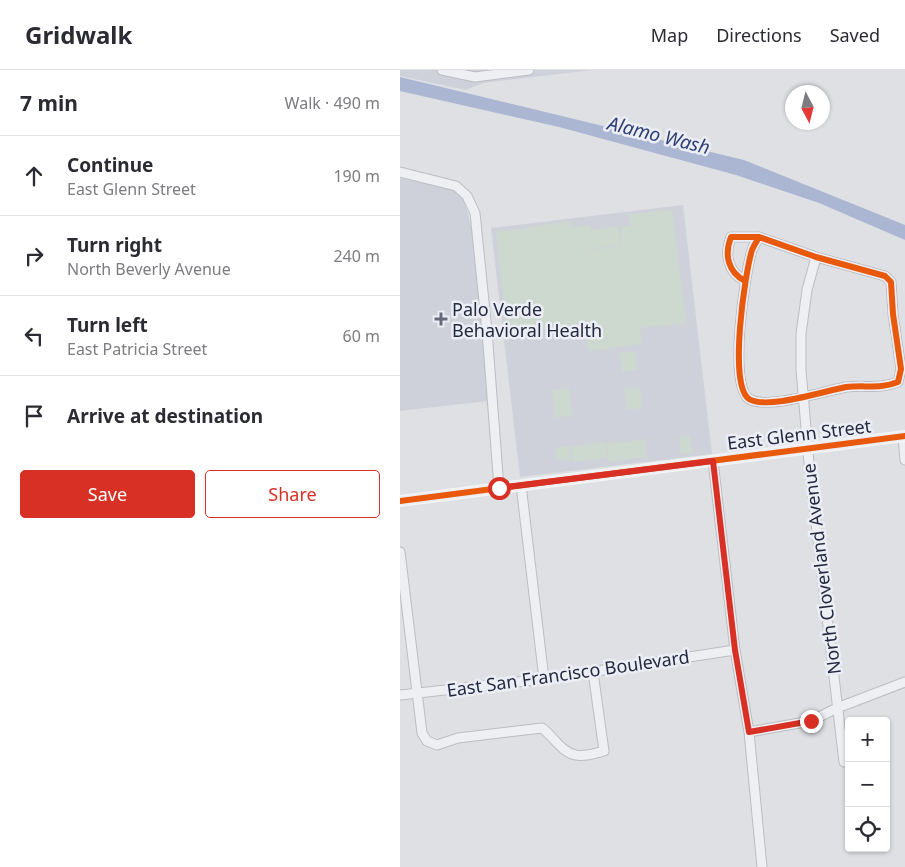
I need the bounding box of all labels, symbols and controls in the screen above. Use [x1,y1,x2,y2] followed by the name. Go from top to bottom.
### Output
[25,18,132,51] text: Gridwalk
[651,23,688,47] text: Map
[716,23,802,47] text: Directions
[830,23,880,47] text: Saved
[785,85,830,130] north arrow
[20,89,78,117] text: 7 min
[285,92,380,114] text: Walk · 490 m
[603,109,713,160] water label: Alamo Wash
[67,152,153,178] text: Continue
[20,162,48,190] icon: ahead
[333,165,380,187] text: 190 m
[67,178,196,200] text: East Glenn Street
[67,232,162,258] text: Turn right
[20,242,48,270] icon: right
[333,245,380,267] text: 240 m
[67,258,231,280] text: North Beverly Avenue
[452,297,602,342] place label: Palo Verde Behavioral Health
[67,312,148,338] text: Turn left
[434,312,448,326] marker: Palo Verde Behavioral Health
[20,322,48,350] icon: left
[343,325,380,347] text: 60 m
[67,338,207,360] text: East Patricia Street
[20,402,48,430] icon: arrive
[67,403,263,429] text: Arrive at destination
[726,413,873,455] street label: East Glenn Street
[796,462,846,676] street label: North Cloverland Avenue
[20,470,195,518] button: Save
[205,470,380,518] button: Share
[488,477,511,500] route start
[445,644,691,702] street label: East San Francisco Boulevard
[800,710,823,733] route end
[845,717,890,852] map controls
[845,717,890,762] button: +
[845,762,890,807] button: −
[845,807,890,852] button: locate

